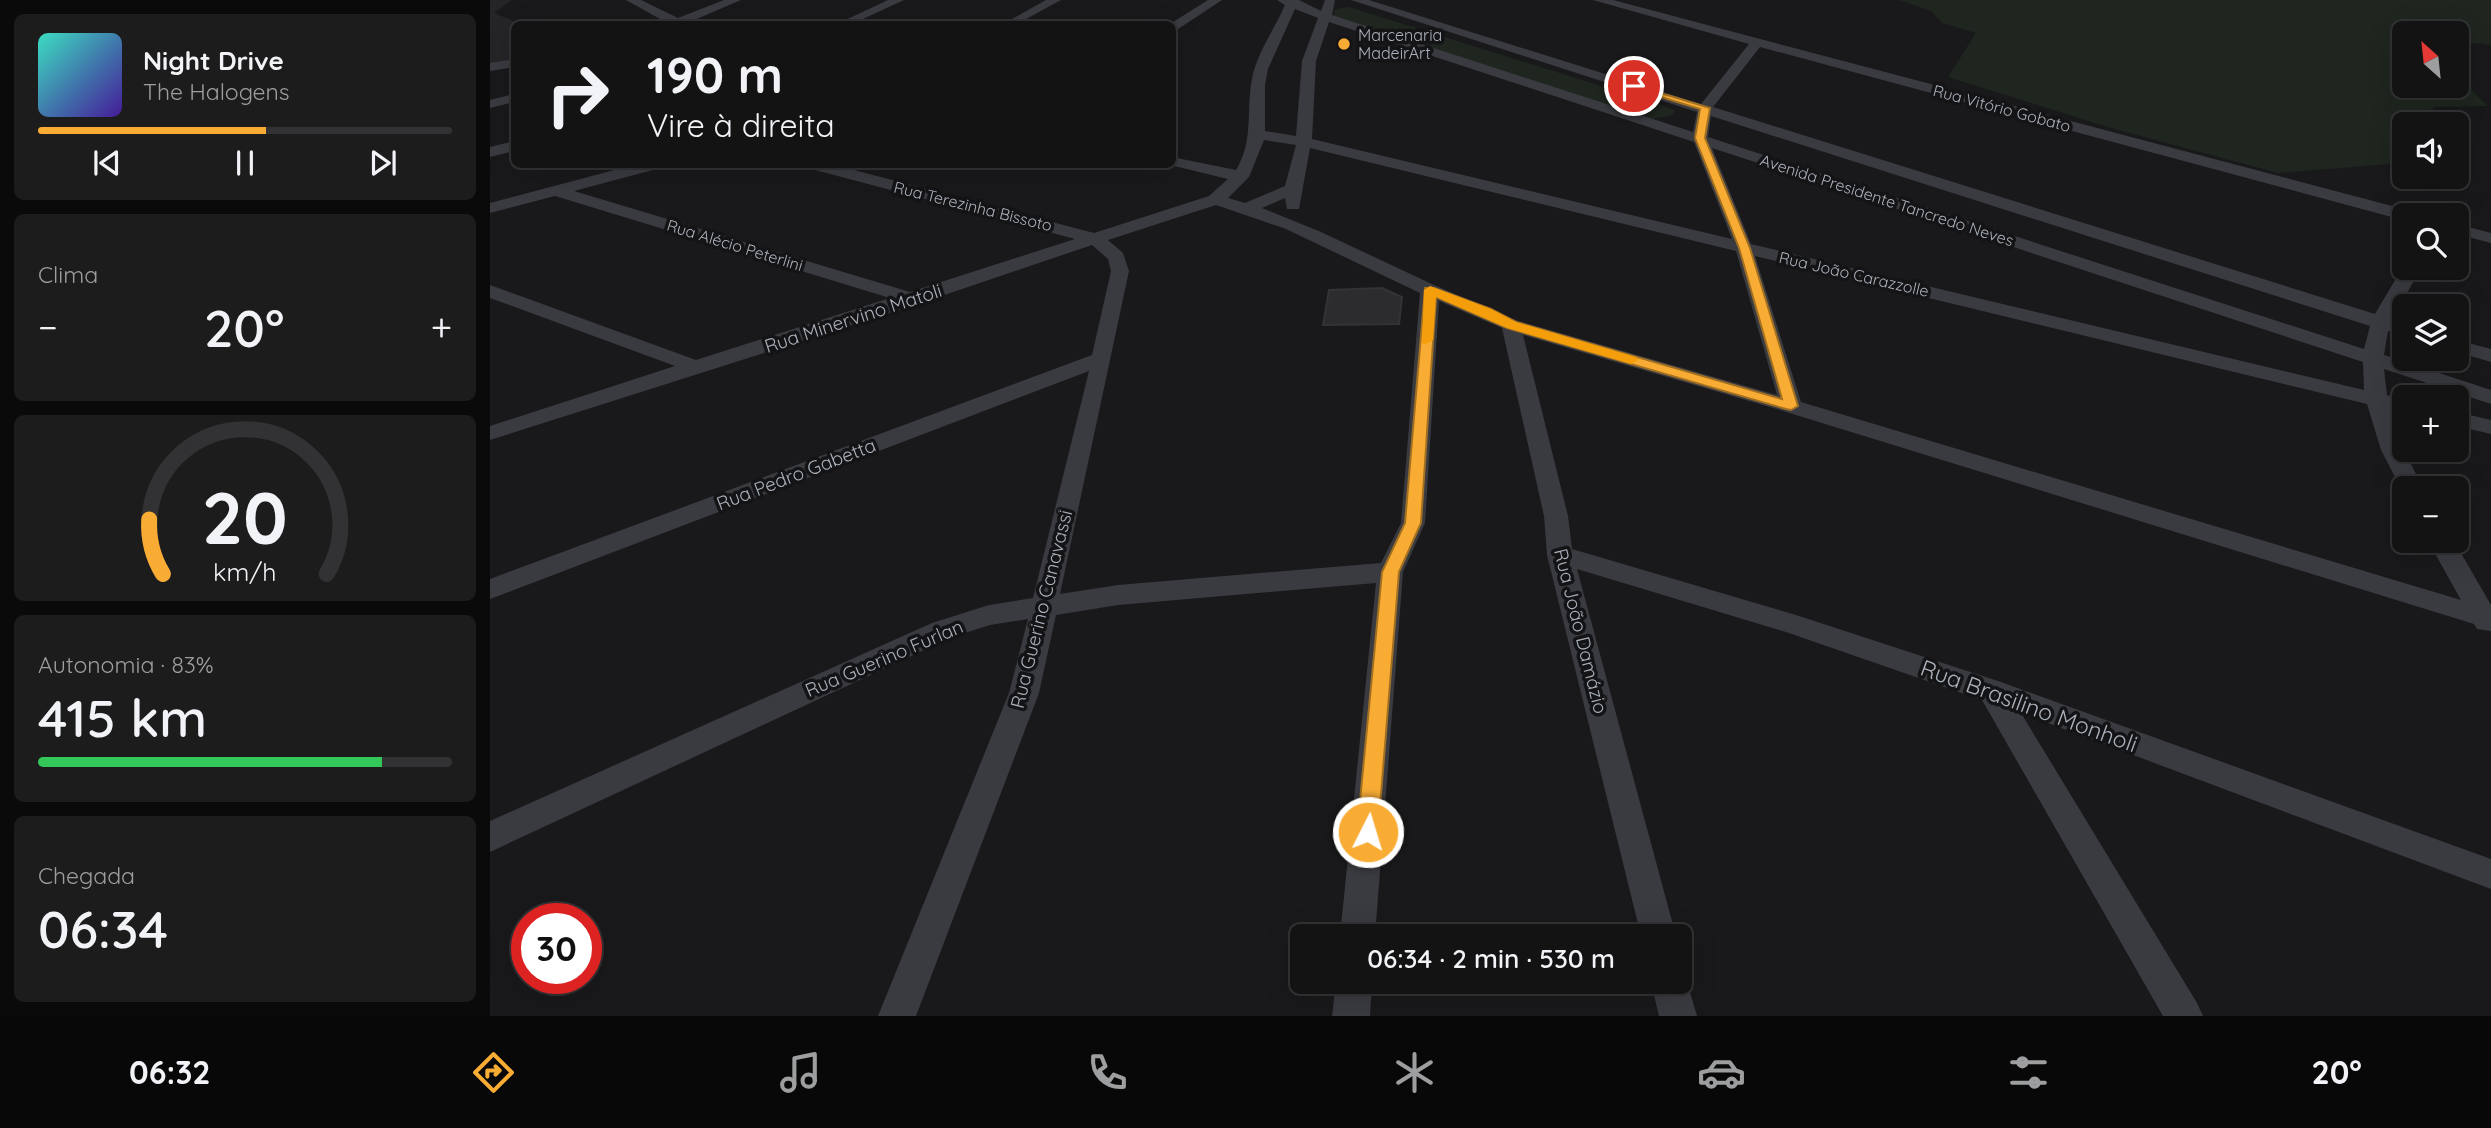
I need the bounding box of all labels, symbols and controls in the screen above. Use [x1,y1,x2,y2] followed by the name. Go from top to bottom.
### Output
[2392,21,2469,98] north arrow
[2392,21,2469,553] map controls
[1358,25,1442,63] place label: Marcenaria MadeirArt
[1336,36,1352,52] marker: Marcenaria MadeirArt
[143,44,284,77] text: Night Drive
[647,44,783,105] text: 190 m
[532,49,623,140] icon: right
[1604,56,1664,116] pin
[1615,67,1653,105] icon: arrive
[143,77,290,106] text: The Halogens
[1931,80,2073,136] street label: Rua Vitório Gobato
[647,105,835,145] text: Vire à direita
[2392,112,2469,189] button: sound
[88,144,126,182] icon: previous
[226,144,264,182] icon: pause
[364,144,402,182] icon: next
[1758,150,2016,250] street label: Avenida Presidente Tancredo Neves
[892,177,1054,235] street label: Rua Terezinha Bissoto
[2392,203,2469,280] button: search
[665,215,805,275] street label: Rua Alécio Peterlini
[1777,247,1931,301] street label: Rua João Carazzolle
[38,260,98,289] text: Clima
[761,278,945,358] street label: Rua Minervino Matoli
[2392,294,2469,371] button: layers
[204,295,284,360] text: 20°
[38,303,58,351] text: −
[431,303,452,351] text: +
[2392,385,2469,462] button: +
[713,433,879,515] street label: Rua Pedro Gabetta
[202,471,288,562] text: 20
[2392,476,2469,553] button: −
[1005,507,1077,711] street label: Rua Guerino Canavassi
[1549,546,1613,716] street label: Rua João Damázio
[213,556,277,587] text: km/h
[801,614,967,702] street label: Rua Guerino Furlan
[38,650,214,679] text: Autonomia · 83%
[1917,653,2142,758] street label: Rua Brasilino Monholi
[38,685,207,750] text: 415 km
[1331,795,1405,869] position arrow
[38,861,135,890] text: Chegada
[38,896,168,961] text: 06:34
[511,903,602,994] speed limit sign: 30
[1367,942,1615,975] text: 06:34 · 2 min · 530 m
[469,1048,518,1097] icon: directions
[776,1048,825,1097] icon: music
[1083,1048,1132,1097] icon: phone
[1390,1048,1439,1097] icon: climate
[1697,1048,1746,1097] icon: car
[2004,1048,2053,1097] icon: filters
[129,1052,211,1092] text: 06:32
[2311,1052,2362,1092] text: 20°

